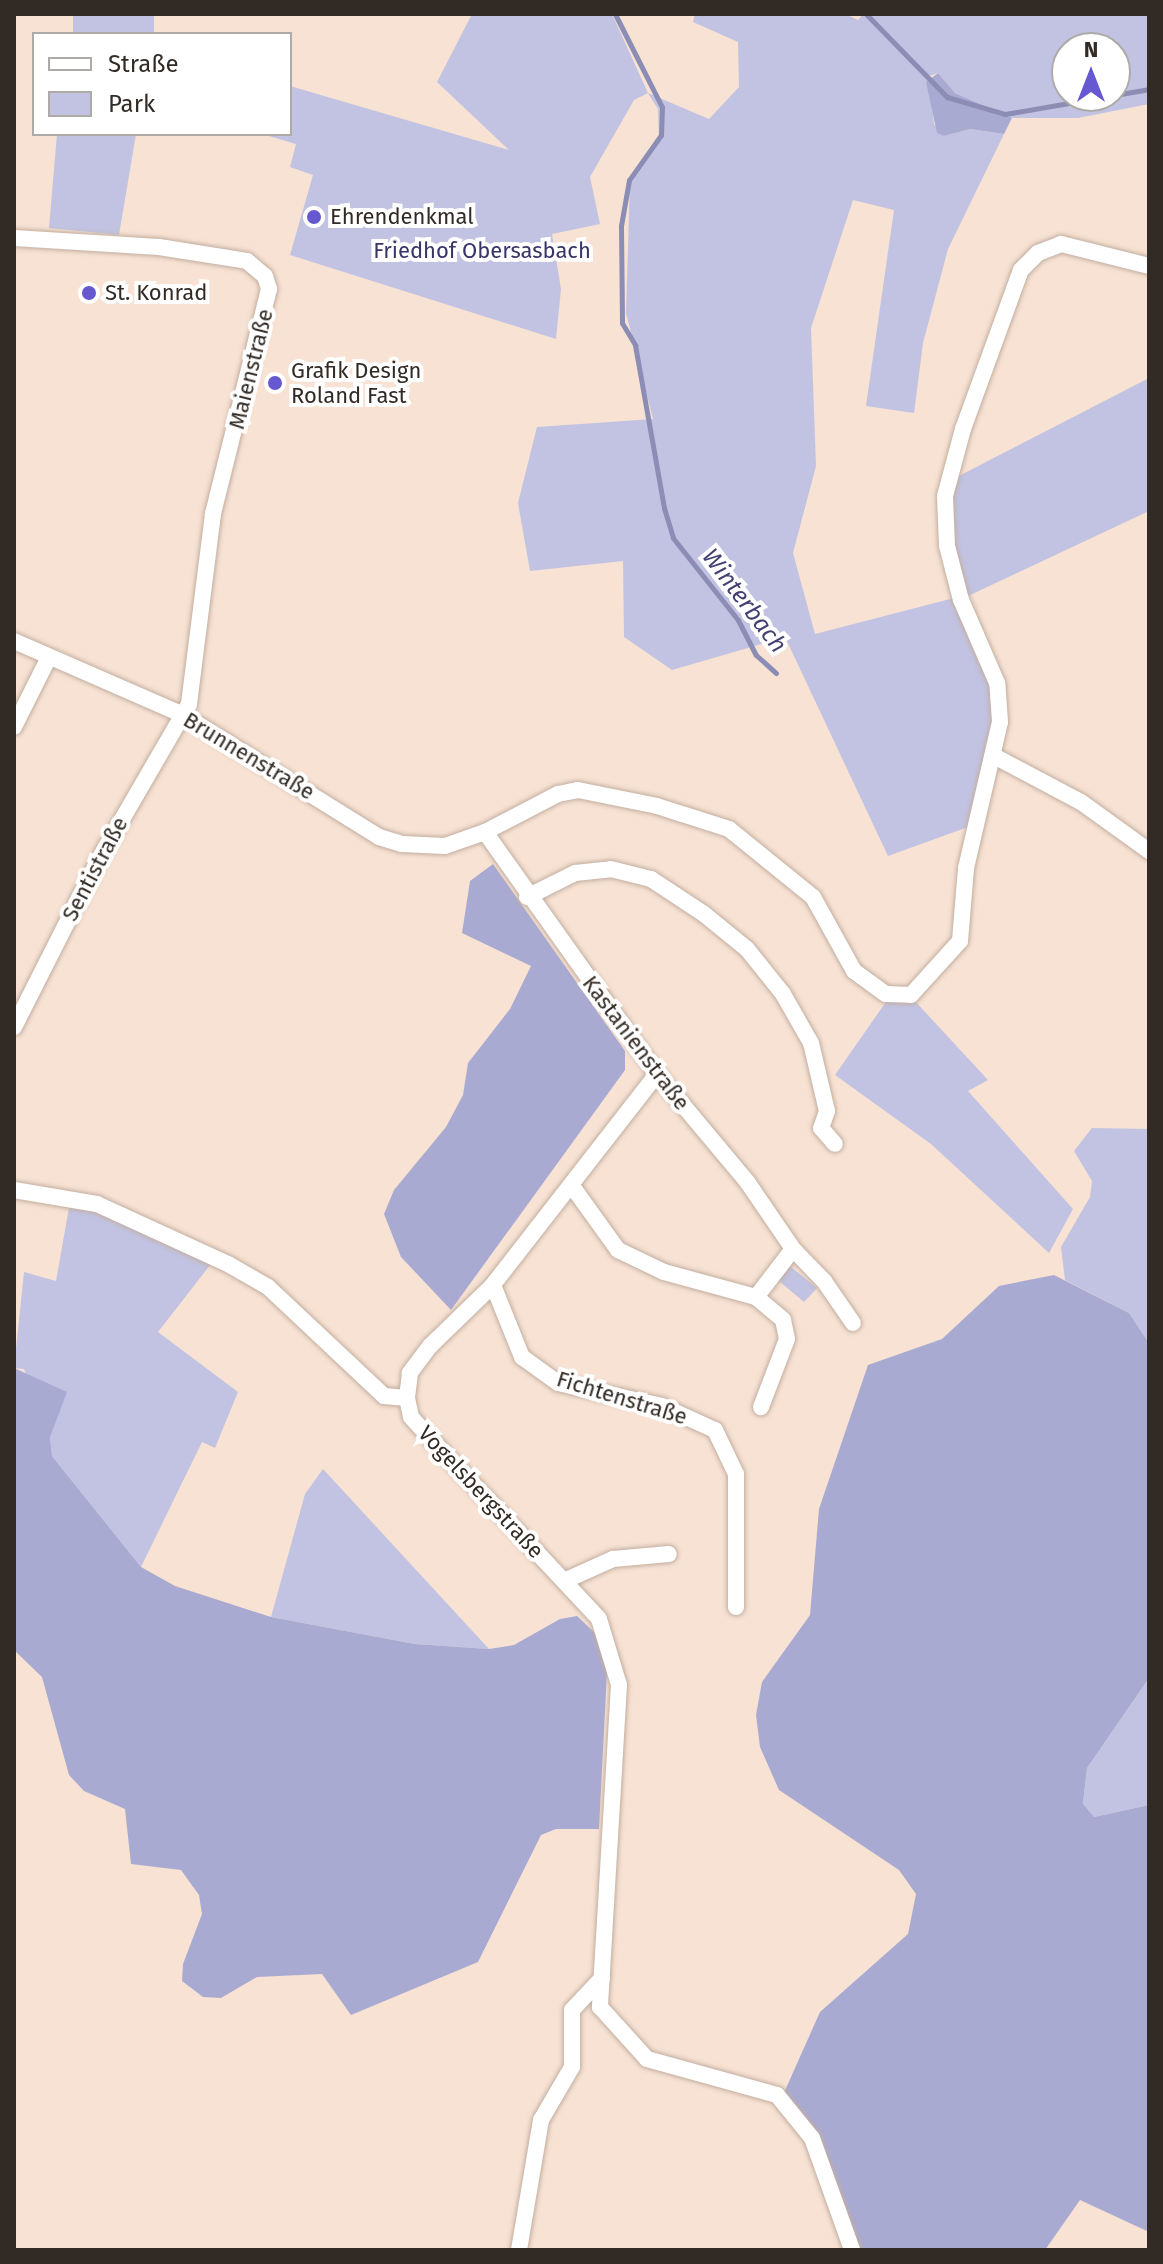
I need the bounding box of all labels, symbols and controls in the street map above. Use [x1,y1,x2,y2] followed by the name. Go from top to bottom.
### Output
[32,32,292,136] legend
[1051,32,1131,112] north arrow
[1084,36,1098,63] text: N
[108,50,179,78] text: Straße
[108,90,155,118] text: Park
[330,204,474,230] place label: Ehrendenkmal
[305,208,323,226] marker: Ehrendenkmal
[373,238,591,264] park label: Friedhof Obersasbach
[105,280,207,306] place label: St. Konrad
[80,284,98,302] marker: St. Konrad
[223,306,279,432] street label: Maienstraße
[291,357,421,408] place label: Grafik Design Roland Fast
[266,374,284,392] marker: Grafik Design Roland Fast
[696,543,792,659] water label: Winterbach
[179,707,319,805] street label: Brunnenstraße
[57,812,133,926] street label: Sentistraße
[577,971,695,1115] street label: Kastanienstraße
[554,1366,690,1430] street label: Fichtenstraße
[413,1420,549,1564] street label: Vogelsbergstraße

